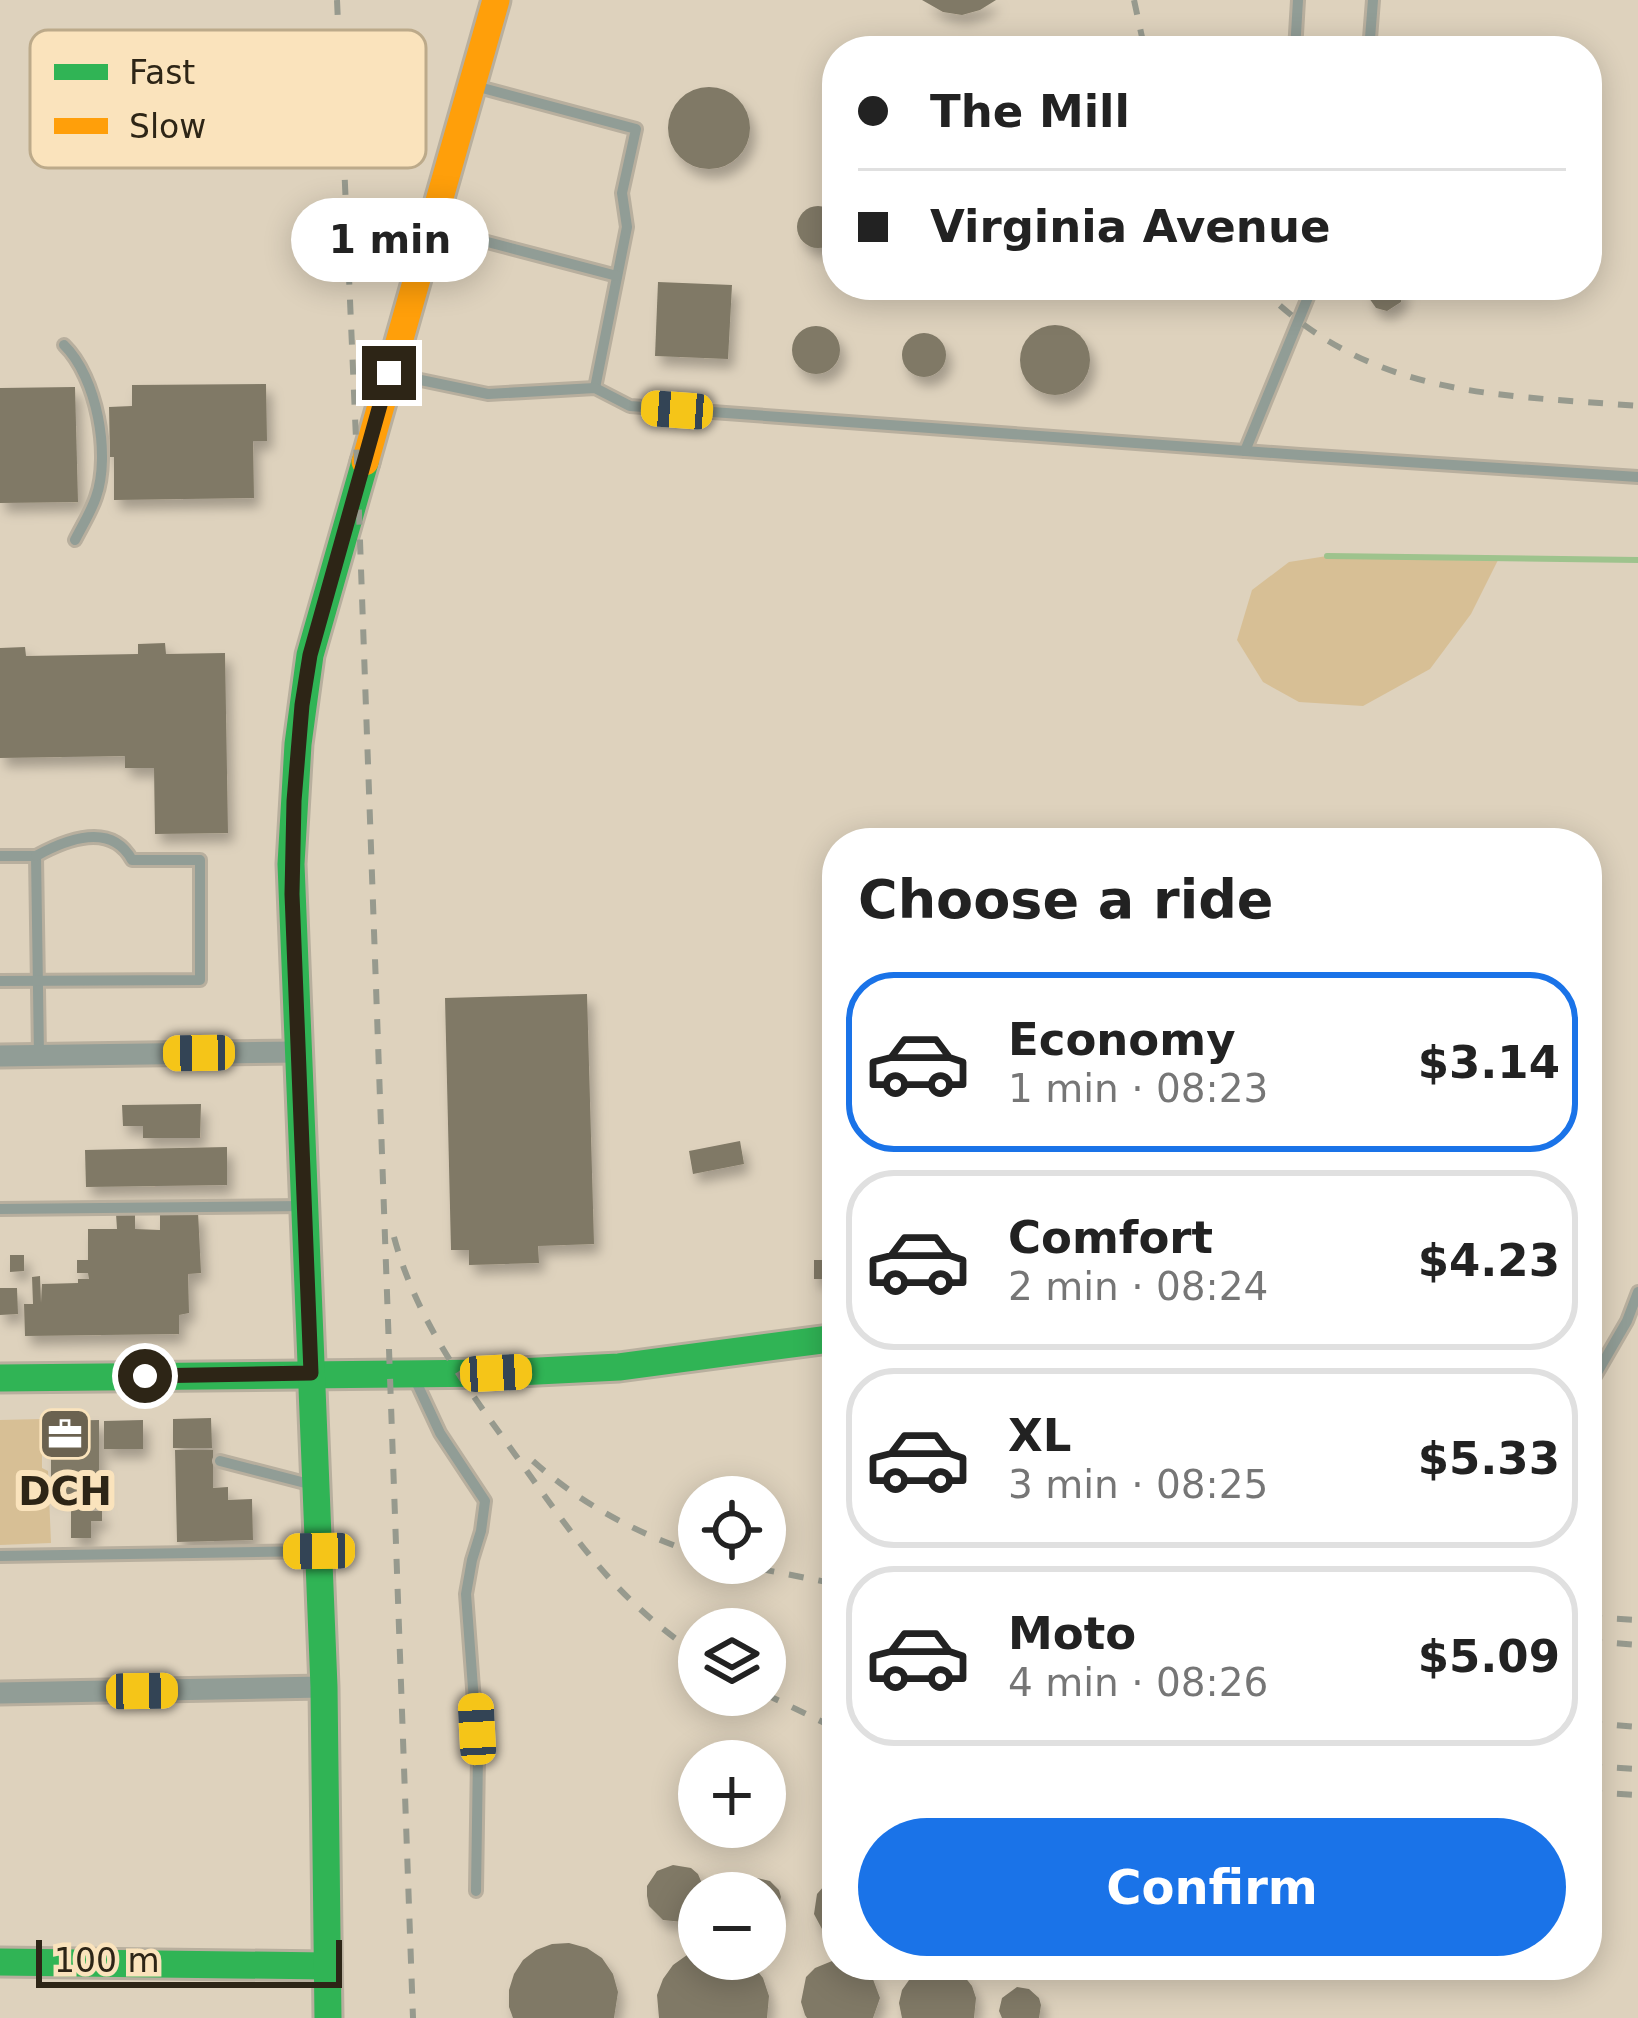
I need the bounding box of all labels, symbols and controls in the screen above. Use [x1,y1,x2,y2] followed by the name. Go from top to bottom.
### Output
[30,30,426,168] legend
[129,53,195,92] text: Fast
[930,85,1130,138] text: The Mill
[129,107,206,146] text: Slow
[290,199,488,283] callout: 1 min
[930,200,1330,253] text: Virginia Avenue
[329,217,451,262] text: 1 min
[362,346,416,400] route end
[640,390,714,430] car
[858,868,1274,931] text: Choose a ride
[864,1008,972,1116] icon: car
[1008,1013,1236,1066] text: Economy
[163,1034,235,1072] car
[1418,1036,1560,1089] text: $3.14
[1008,1066,1268,1111] text: 1 min · 08:23
[864,1206,972,1314] icon: car
[1008,1211,1213,1264] text: Comfort
[1418,1234,1560,1287] text: $4.23
[1008,1264,1268,1309] text: 2 min · 08:24
[118,1349,172,1403] route start
[459,1353,533,1393] car
[864,1404,972,1512] icon: car
[37,1406,93,1462] office icon: DCH
[1008,1409,1071,1462] text: XL
[1418,1432,1560,1485] text: $5.33
[1008,1462,1268,1507] text: 3 min · 08:25
[18,1469,112,1514] place label: DCH
[678,1476,786,1980] map controls
[678,1476,786,1584] button: locate
[283,1532,355,1570] car
[864,1602,972,1710] icon: car
[1008,1607,1136,1660] text: Moto
[678,1608,786,1716] button: layers
[1418,1630,1560,1683] text: $5.09
[1008,1660,1268,1705] text: 4 min · 08:26
[106,1672,178,1710] car
[457,1692,497,1766] car
[678,1740,786,1848] button: +
[858,1818,1566,1956] button: Confirm
[678,1872,786,1980] button: −
[36,1934,342,1987] scale bar
[54,1941,160,1980] text: 100 m

